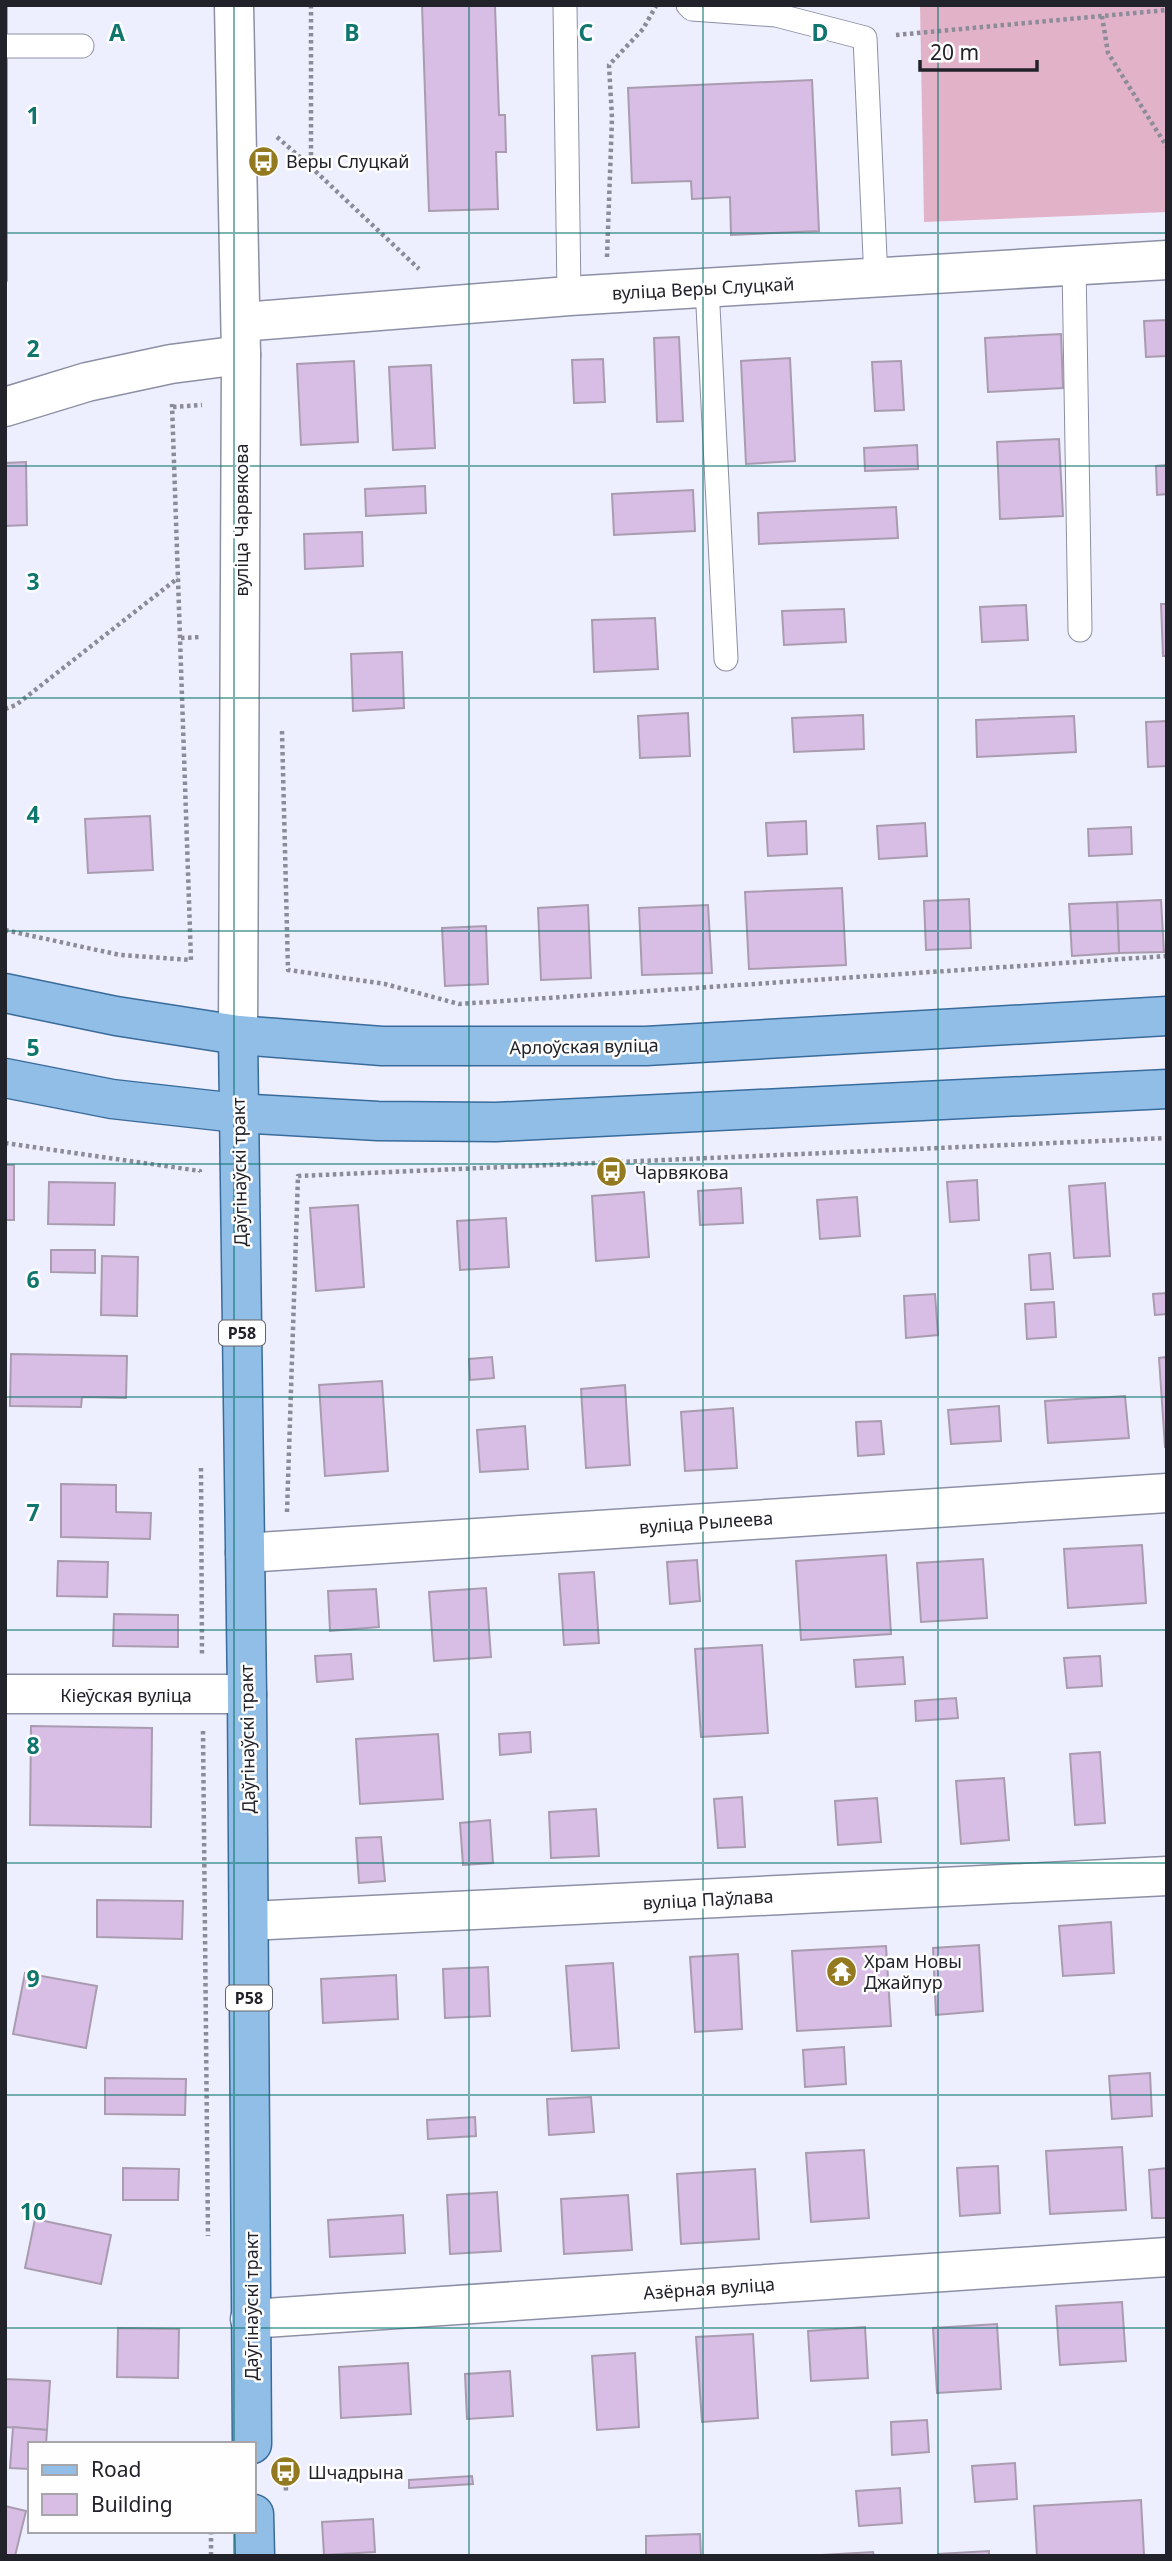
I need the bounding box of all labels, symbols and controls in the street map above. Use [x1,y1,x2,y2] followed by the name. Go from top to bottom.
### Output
[109,16,125,48] text: A
[344,16,360,48] text: B
[579,16,594,48] text: C
[812,16,828,48] text: D
[920,28,1037,72] scale bar
[930,38,979,66] text: 20 m
[26,99,40,131] text: 1
[246,144,280,178] bus stop icon: Веры Слуцкай
[286,149,410,173] place label: Веры Слуцкай
[611,271,795,305] street label: вуліца Веры Слуцкай
[26,332,40,364] text: 2
[229,444,253,596] street label: вуліца Чарвякова
[26,565,40,597] text: 3
[26,798,40,830] text: 4
[26,1031,40,1063] text: 5
[509,1033,659,1059] street label: Арлоўская вуліца
[226,1097,252,1247] street label: Даўгінаўскі тракт
[595,1155,629,1189] bus stop icon: Чарвякова
[635,1160,729,1184] place label: Чарвякова
[26,1263,40,1295] text: 6
[219,1320,265,1345] road number: Р58
[26,1496,40,1528] text: 7
[638,1505,774,1539] street label: вуліца Рылеева
[234,1664,260,1814] street label: Даўгінаўскі тракт
[60,1683,192,1707] street label: Кіеўская вуліца
[26,1729,40,1761] text: 8
[642,1884,774,1914] street label: вуліца Паўлава
[864,1949,962,1994] place label: Храм Новы Джайпур
[824,1954,858,1988] temple icon: Храм Новы Джайпур
[26,1962,40,1994] text: 9
[226,1986,272,2010] road number: Р58
[20,2195,46,2227] text: 10
[239,2231,263,2381] street label: Даўгінаўскі тракт
[642,2271,776,2305] street label: Азёрная вуліца
[28,2442,256,2533] legend
[91,2455,141,2483] text: Road
[268,2455,302,2489] bus stop icon: Шчадрына
[308,2460,404,2484] place label: Шчадрына
[91,2490,173,2518] text: Building

